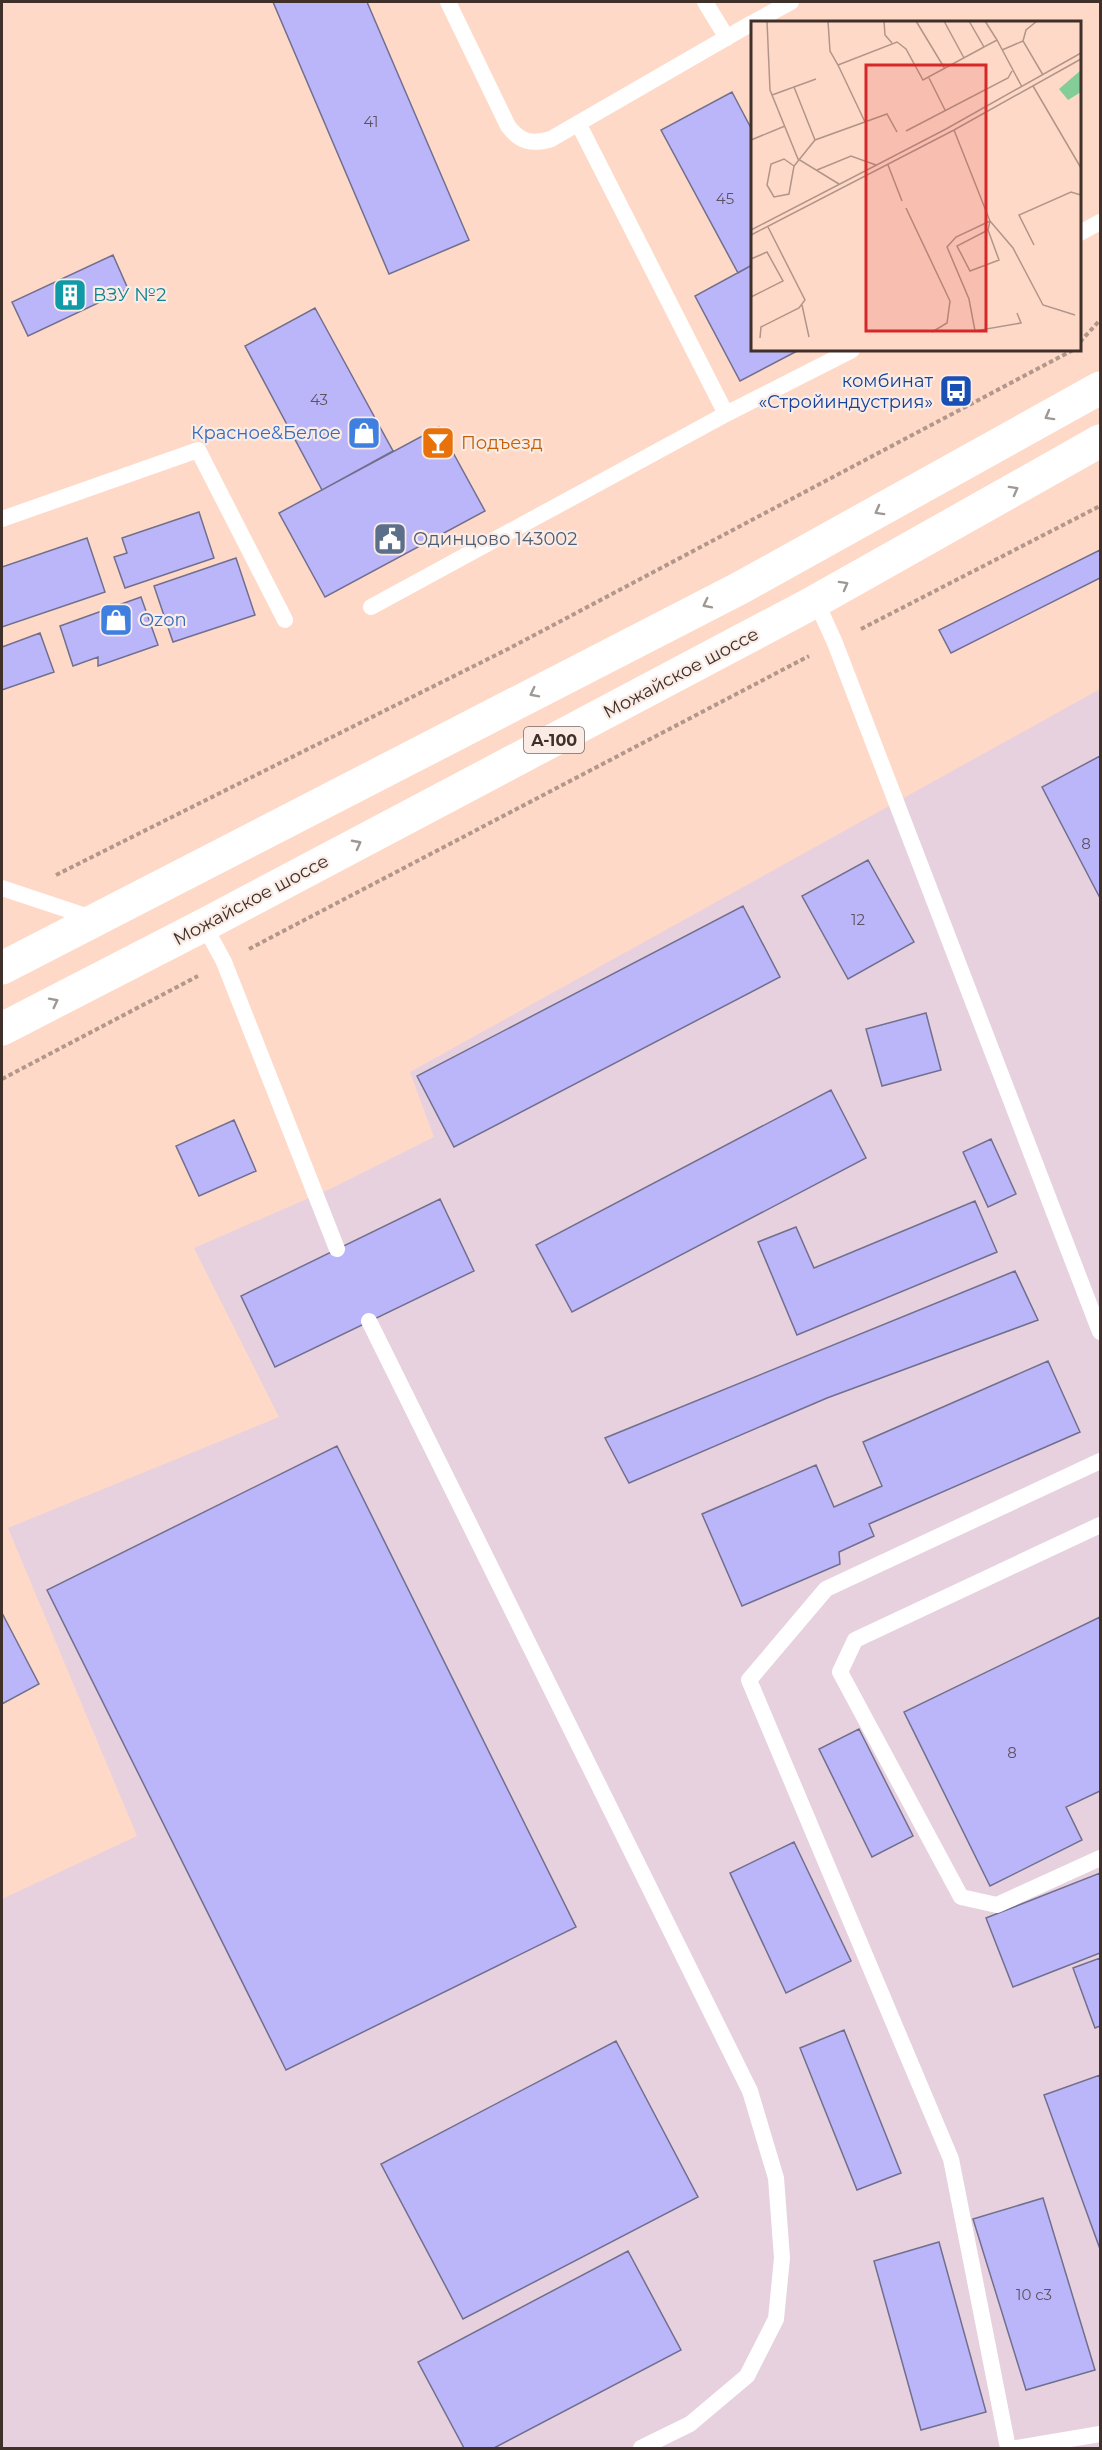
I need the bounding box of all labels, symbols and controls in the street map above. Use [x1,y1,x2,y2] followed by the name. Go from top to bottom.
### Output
[751,21,1081,351] inset map
[364,112,378,131] house number: 41
[716,189,734,208] house number: 45
[52,277,88,313] building icon: ВЗУ №2
[93,284,166,306] place label: ВЗУ №2
[758,370,933,413] place label: комбинат «Стройиндустрия»
[938,373,974,409] bus stop icon: комбинат «Стройиндустрия»
[310,390,328,409] house number: 43
[1045,409,1055,421] one-way arrow
[346,415,382,451] shop icon: Красное&Белое
[191,422,341,444] place label: Красное&Белое
[420,425,456,461] bar icon: Подъезд
[461,432,543,454] place label: Подъезд
[1008,485,1018,497] one-way arrow
[874,504,885,515] one-way arrow
[372,521,408,557] public building icon: Одинцово 143002
[413,528,577,550] place label: Одинцово 143002
[838,581,848,592] one-way arrow
[703,597,714,609] one-way arrow
[98,602,134,638] shop icon: Ozon
[139,609,187,631] place label: Ozon
[600,623,762,723] street label: Можайское шоссе
[529,686,540,698] one-way arrow
[524,727,584,753] road number: А-100
[1081,834,1091,853] house number: 8
[351,840,361,851] one-way arrow
[170,850,332,950] street label: Можайское шоссе
[851,910,865,929] house number: 12
[47,998,58,1010] one-way arrow
[1007,1743,1017,1762] house number: 8
[1016,2285,1052,2304] house number: 10 с3

